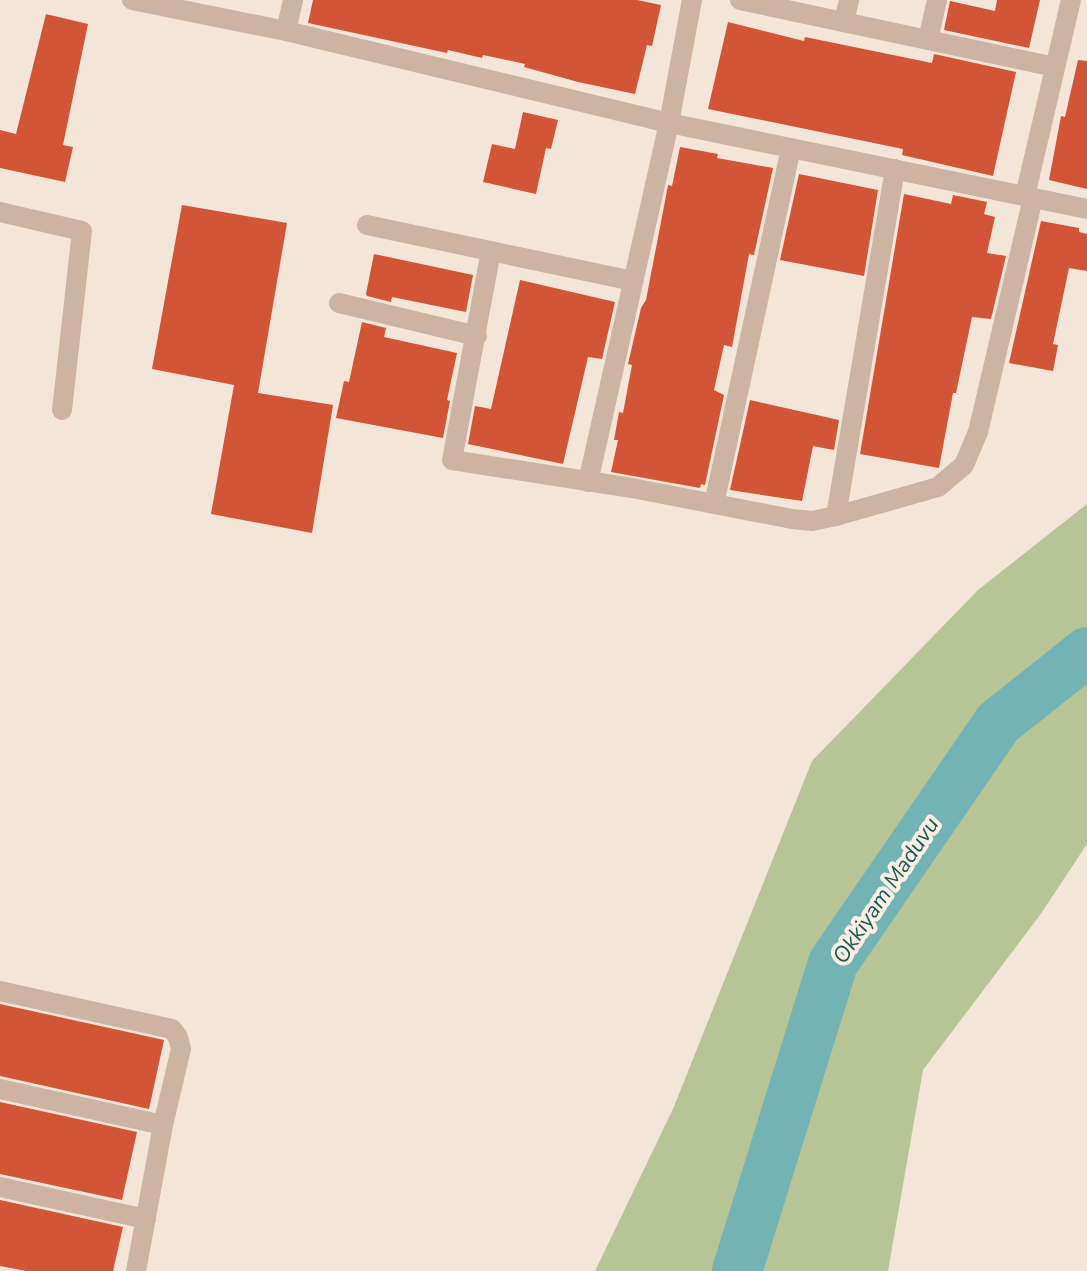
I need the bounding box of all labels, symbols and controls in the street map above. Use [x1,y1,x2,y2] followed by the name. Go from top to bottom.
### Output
[826,811,946,970] water label: Okkiyam Maduvu

